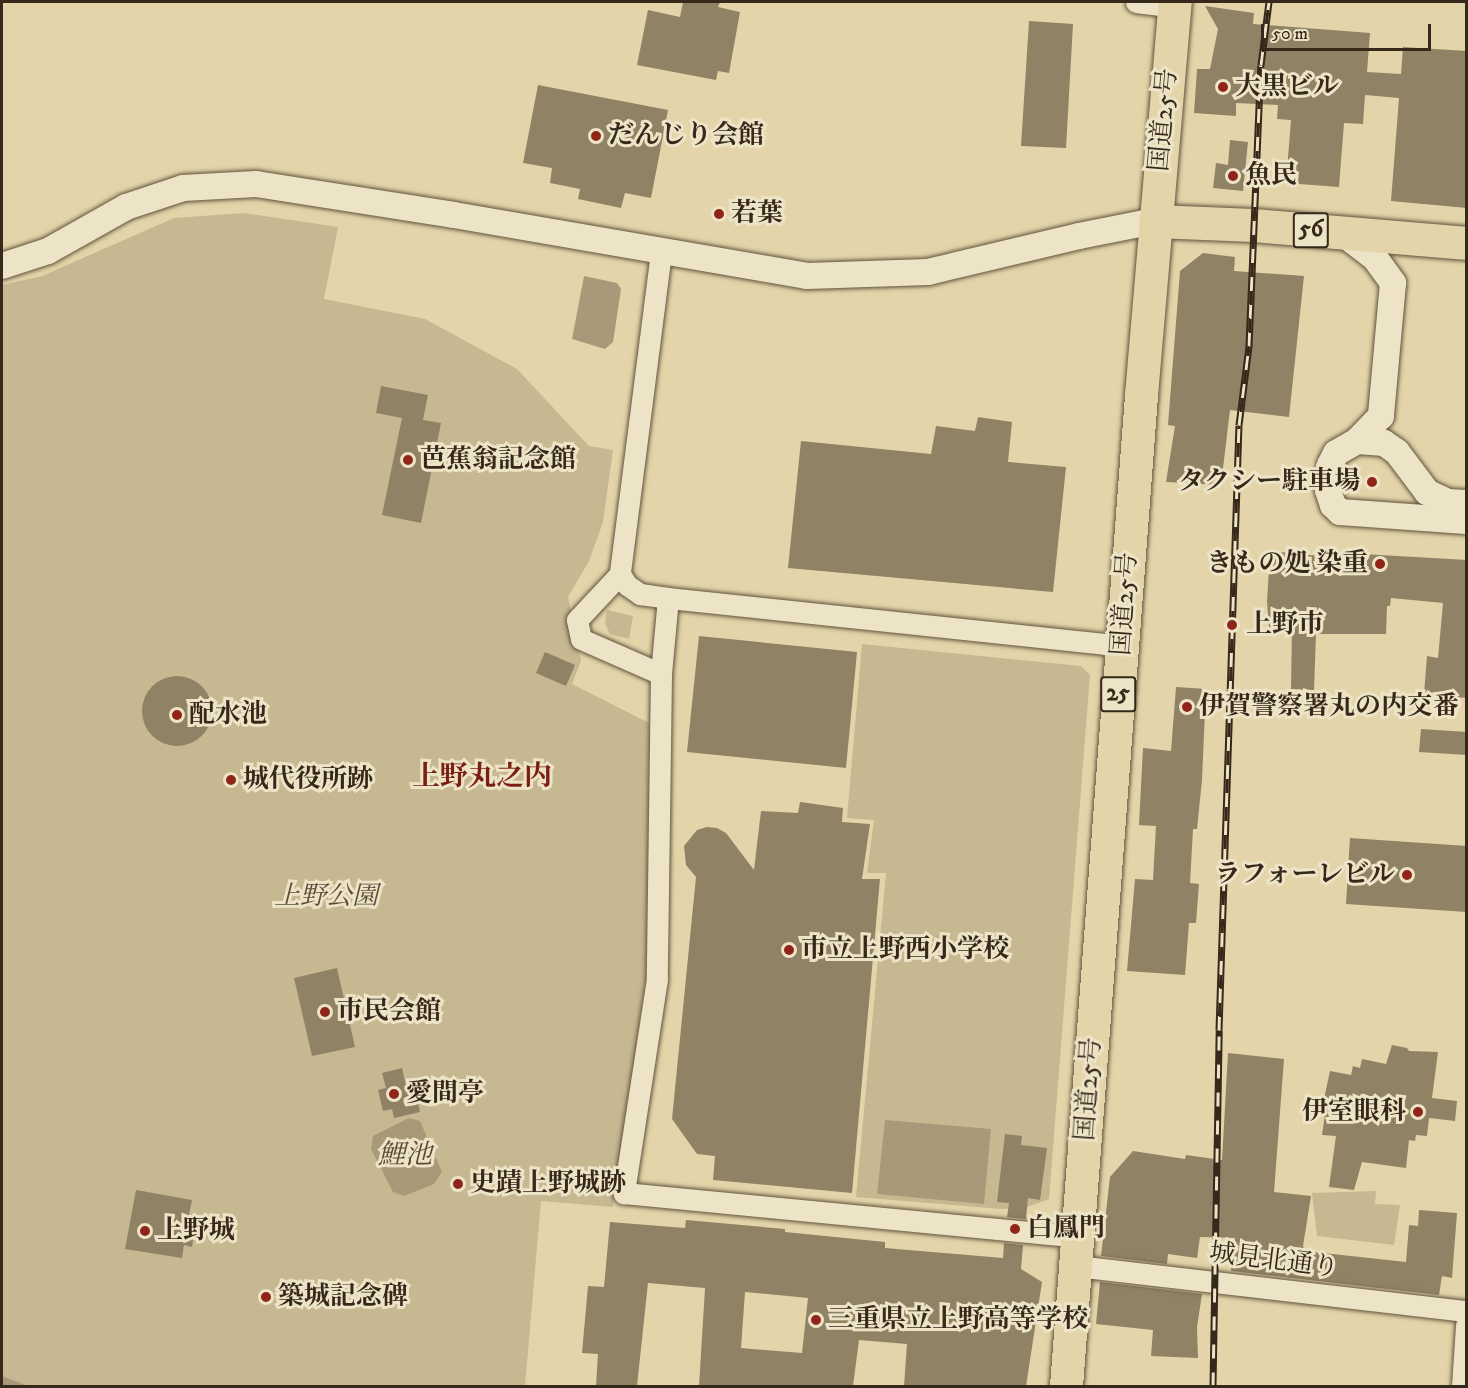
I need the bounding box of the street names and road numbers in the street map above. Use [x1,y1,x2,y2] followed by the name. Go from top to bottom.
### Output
[1144,67,1184,173] street label: 国道25号
[1292,209,1330,251] road number: 56
[1106,551,1144,657] street label: 国道25号
[1100,673,1136,715] road number: 25
[1070,1036,1108,1142] street label: 国道25号
[1208,1238,1340,1284] street label: 城見北通り

